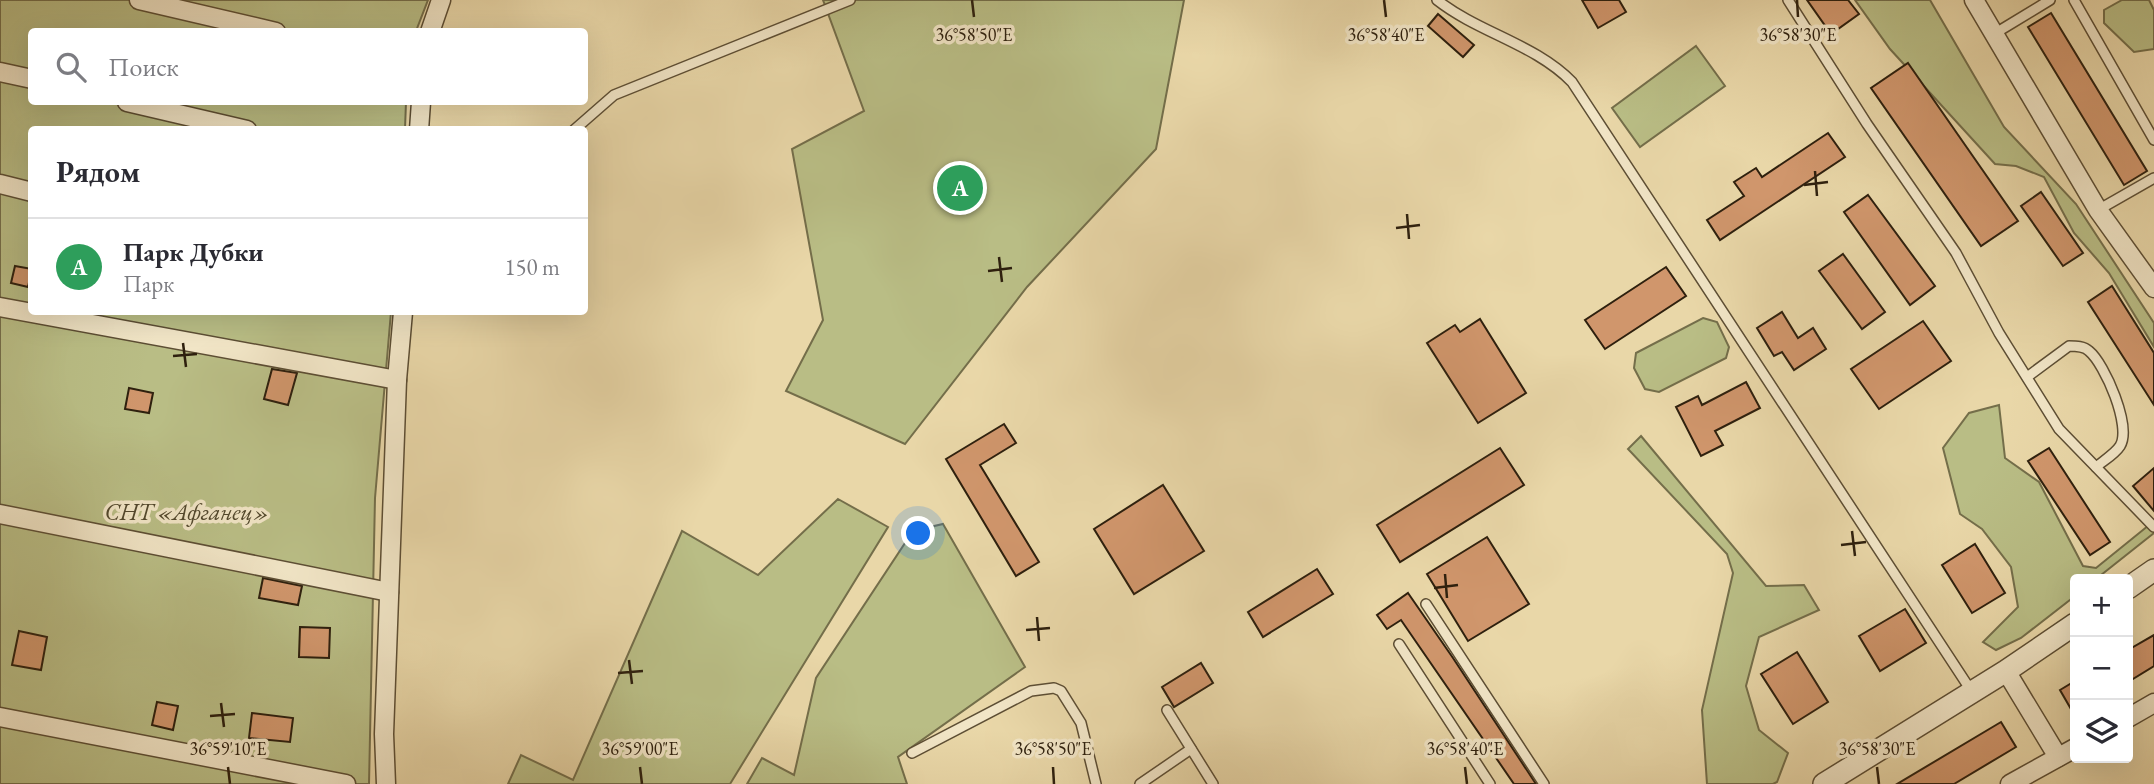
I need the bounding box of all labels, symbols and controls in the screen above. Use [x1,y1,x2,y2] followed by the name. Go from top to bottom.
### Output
[936,23,1012,46] text: 36°58'50"E
[1348,23,1424,46] text: 36°58'40"E
[1760,23,1836,46] text: 36°58'30"E
[28,28,588,105] search box
[52,48,90,86] icon: search
[108,50,179,84] text: Поиск
[56,152,140,191] text: Рядом
[937,162,983,214] pin: A
[123,235,264,269] text: Парк Дубки
[71,252,87,282] text: A
[504,252,560,282] text: 150 m
[123,269,174,299] text: Парк
[105,496,269,527] park label: СНТ «Афганец»
[901,516,935,550] your location
[2070,574,2133,763] map controls
[2070,574,2133,637] button: +
[2070,637,2133,700] button: −
[2070,700,2133,763] button: layers
[190,737,266,760] text: 36°59'10"E
[602,737,678,760] text: 36°59'00"E
[1015,737,1091,760] text: 36°58'50"E
[1427,737,1503,760] text: 36°58'40"E
[1839,737,1915,760] text: 36°58'30"E

